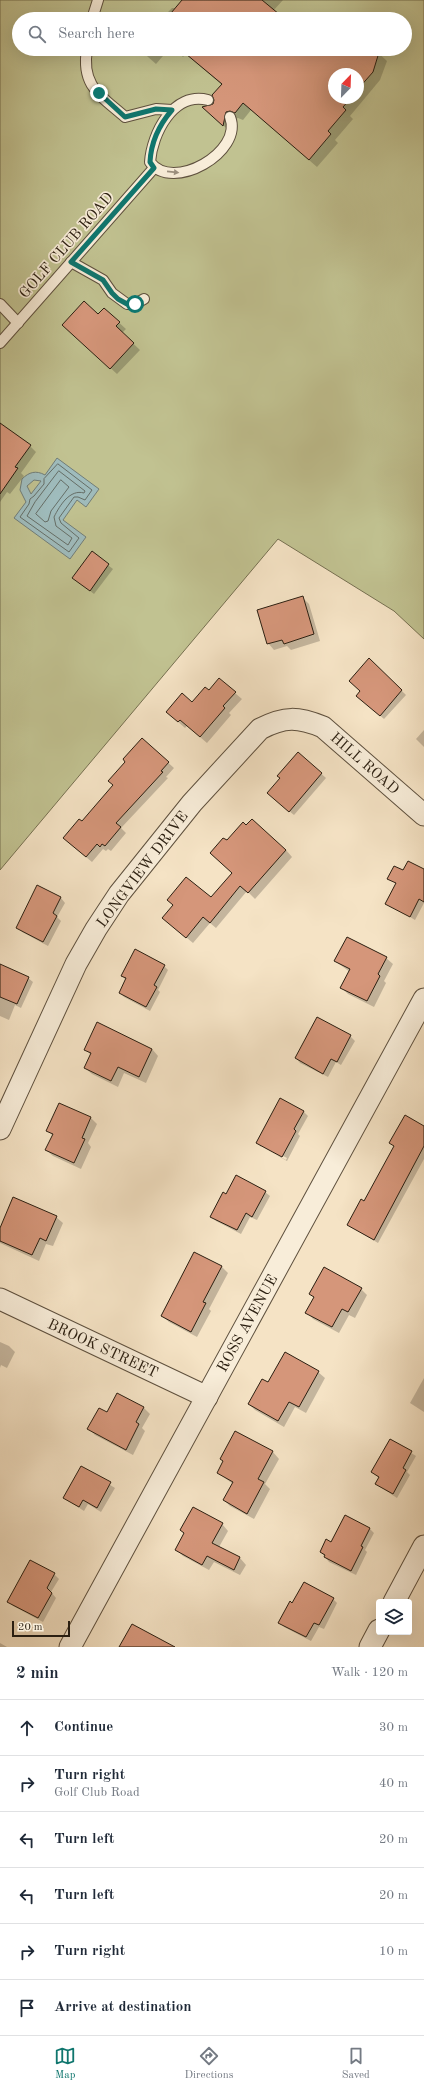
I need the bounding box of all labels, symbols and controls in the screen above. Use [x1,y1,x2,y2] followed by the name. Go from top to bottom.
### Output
[12,12,412,56] search box
[26,23,48,45] icon: search
[58,27,135,42] text: Search here
[328,68,364,104] north arrow
[90,84,108,102] route end
[167,169,179,176] one-way arrow
[17,190,117,302] street label: GOLF CLUB ROAD
[126,295,144,313] route start
[327,730,401,798] street label: HILL ROAD
[95,809,192,931] street label: LONGVIEW DRIVE
[215,1273,281,1375] street label: ROSS AVENUE
[45,1317,160,1381] street label: BROOK STREET
[376,1599,412,1635] map controls
[376,1599,412,1635] button: layers
[12,1619,70,1638] scale bar
[18,1622,43,1633] text: 20 m
[16,1665,59,1682] text: 2 min
[331,1666,408,1679] text: Walk · 120 m
[16,1717,38,1739] icon: ahead
[54,1720,113,1735] text: Continue
[379,1721,408,1734] text: 30 m
[54,1768,125,1783] text: Turn right
[16,1773,38,1795] icon: right
[379,1777,408,1790] text: 40 m
[54,1786,140,1799] text: Golf Club Road
[16,1829,38,1851] icon: left
[54,1832,114,1847] text: Turn left
[379,1833,408,1846] text: 20 m
[16,1885,38,1907] icon: left
[54,1888,114,1903] text: Turn left
[379,1889,408,1902] text: 20 m
[16,1941,38,1963] icon: right
[54,1944,125,1959] text: Turn right
[379,1945,408,1958] text: 10 m
[16,1997,38,2019] icon: arrive
[54,2000,192,2015] text: Arrive at destination
[54,2045,76,2083] tab: Map
[185,2045,233,2083] tab: Directions
[342,2045,370,2083] tab: Saved

